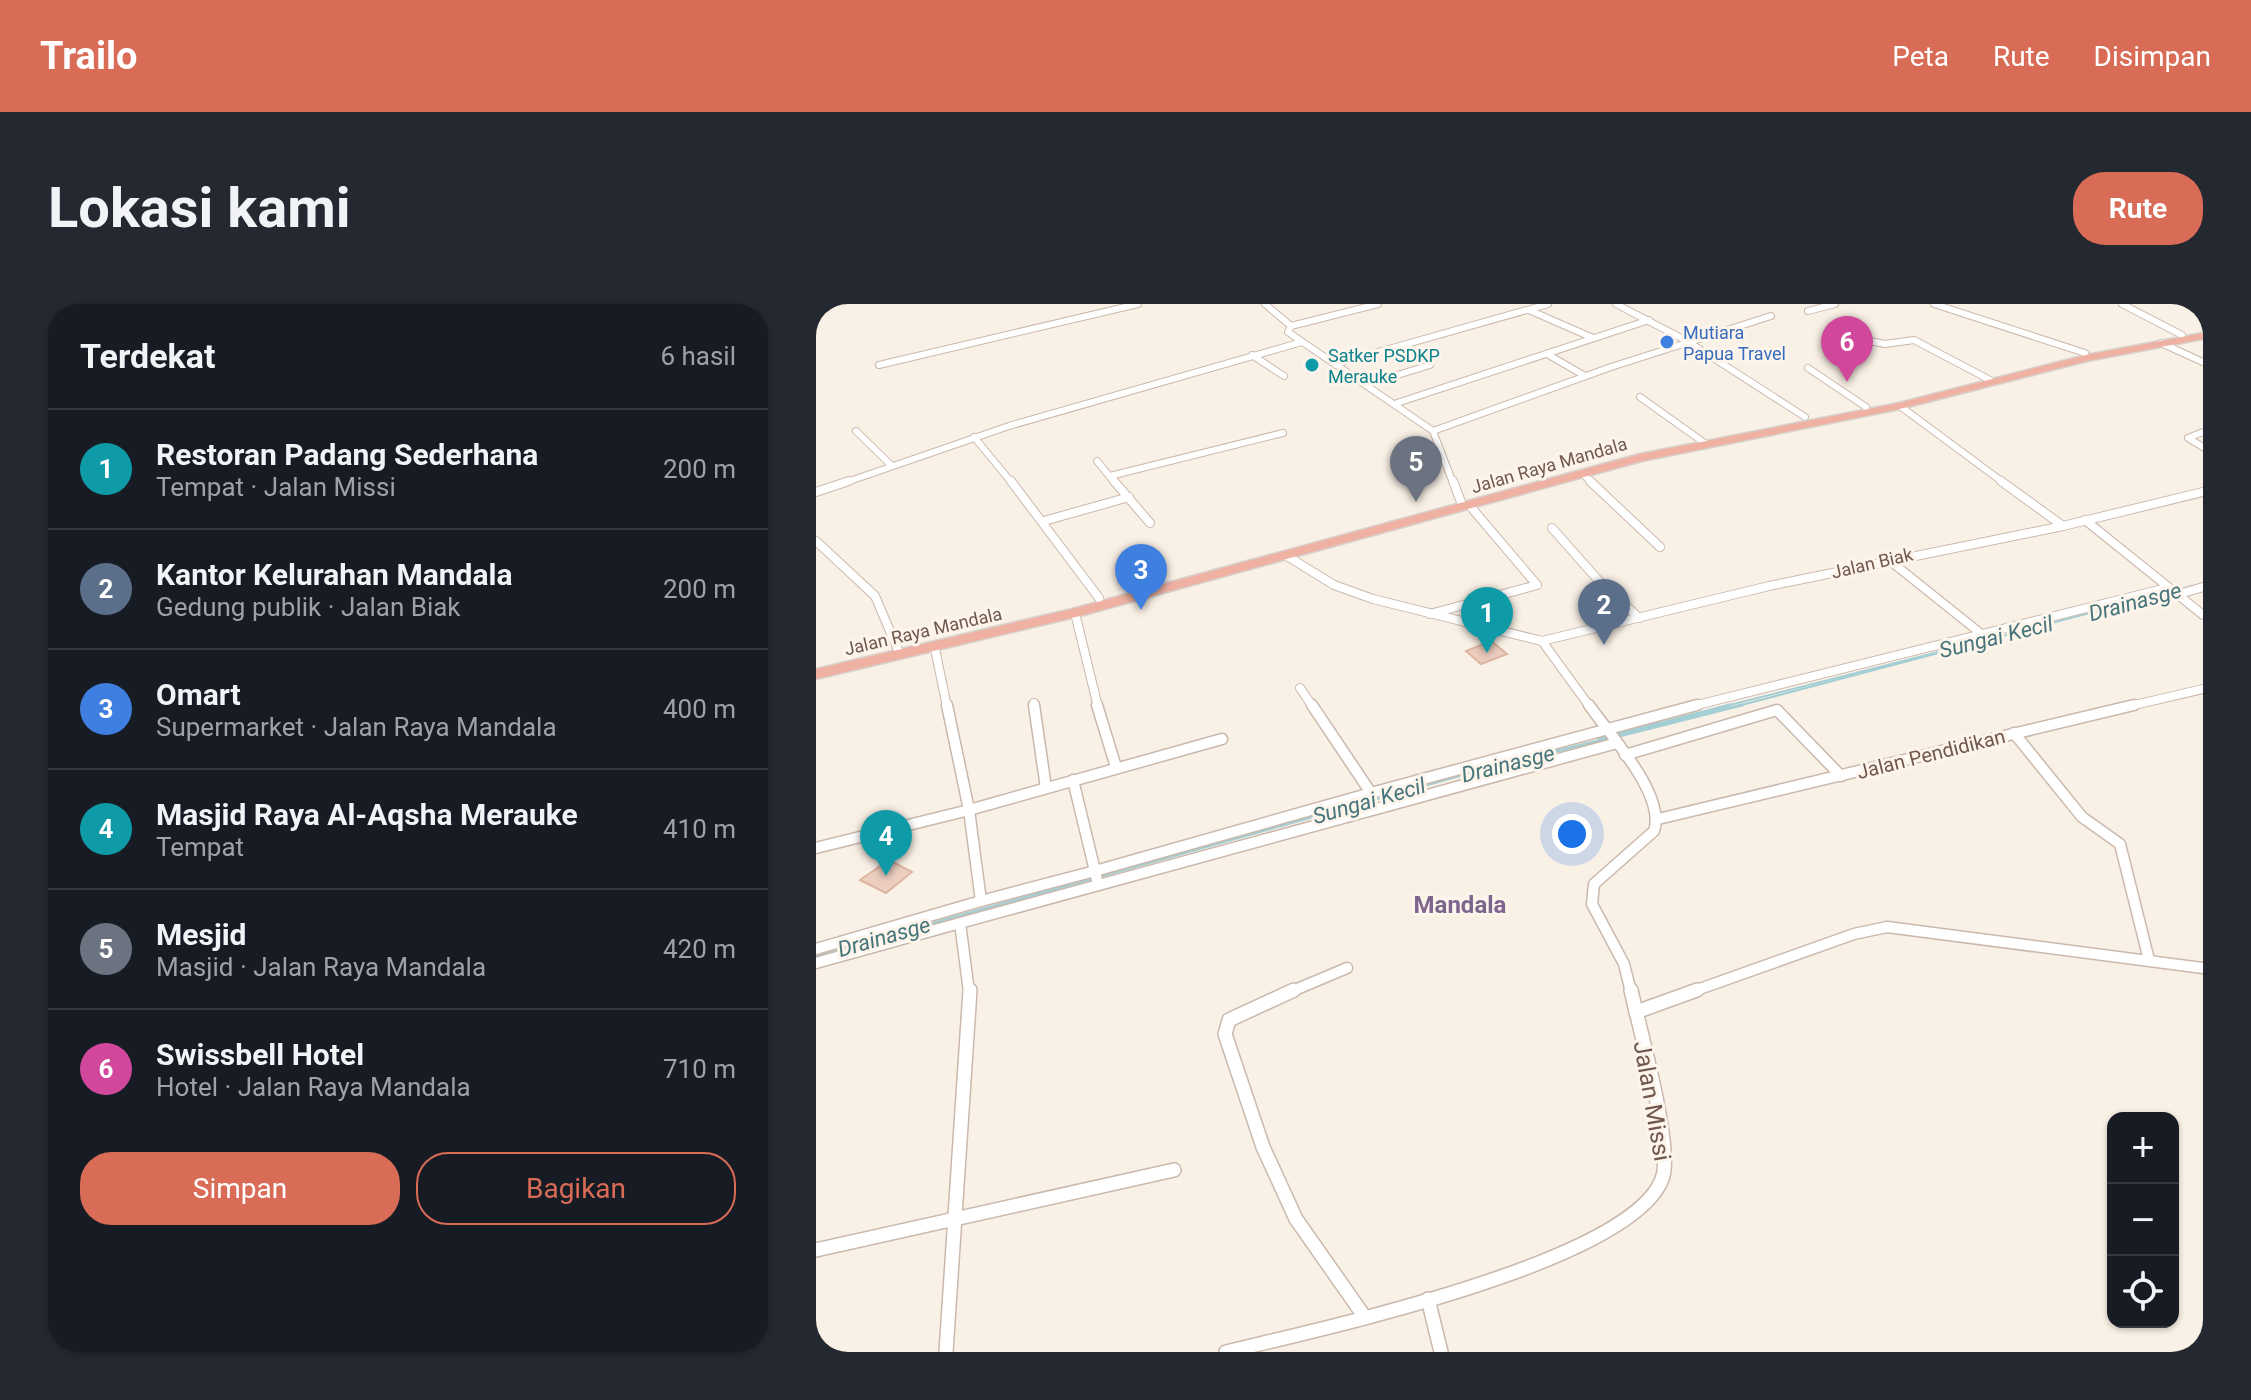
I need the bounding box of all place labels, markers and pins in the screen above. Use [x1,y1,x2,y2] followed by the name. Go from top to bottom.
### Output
[1821,316,1873,382] pin: 6
[1683,322,1786,364] place label: Mutiara Papua Travel
[1658,333,1676,351] marker: Mutiara Papua Travel
[1328,345,1440,387] place label: Satker PSDKP Merauke
[1303,356,1321,374] marker: Satker PSDKP Merauke
[1390,436,1442,502] pin: 5
[1115,544,1167,610] pin: 3
[1578,579,1630,645] pin: 2
[1461,587,1513,653] pin: 1
[860,810,912,876] pin: 4

